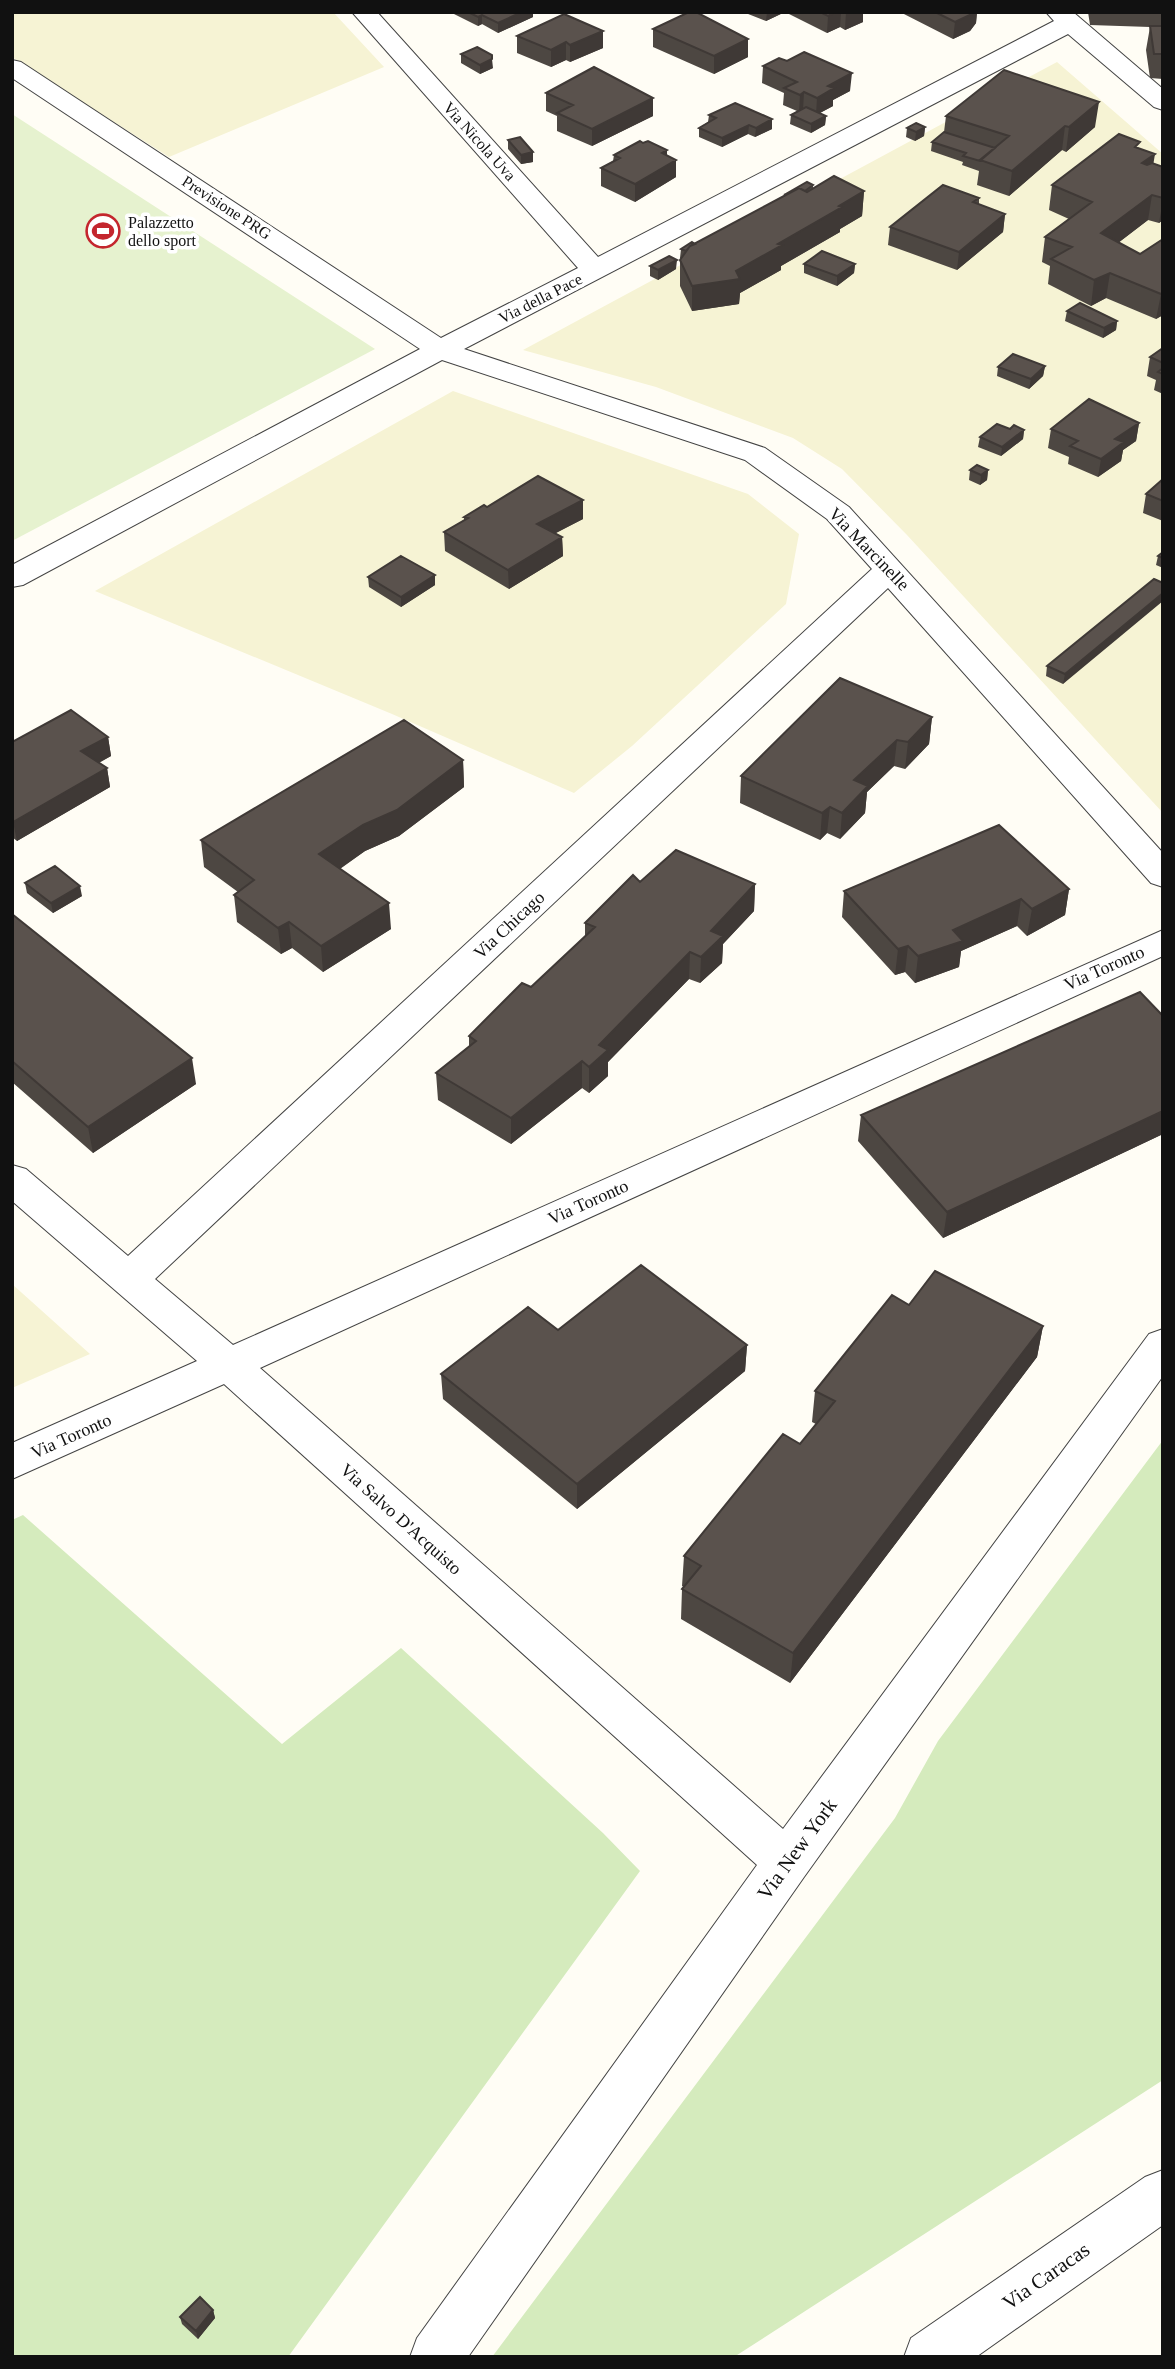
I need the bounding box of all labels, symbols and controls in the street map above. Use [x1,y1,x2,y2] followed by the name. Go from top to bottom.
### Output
[440,99,519,184] street label: Via Nicola Uva
[179,172,275,243] street label: Previsione PRG
[84,212,122,250] sports icon: Palazzetto dello sport
[128,214,197,250] place label: Palazzetto dello sport
[496,270,585,327] street label: Via della Pace
[825,503,913,595] street label: Via Marcinelle
[469,887,549,963] street label: Via Chicago
[1061,941,1147,995] street label: Via Toronto
[545,1175,631,1229] street label: Via Toronto
[28,1409,114,1463] street label: Via Toronto
[336,1459,466,1579] street label: Via Salvo D'Acquisto
[752,1793,842,1904] street label: Via New York
[998,2237,1094,2315] street label: Via Caracas

